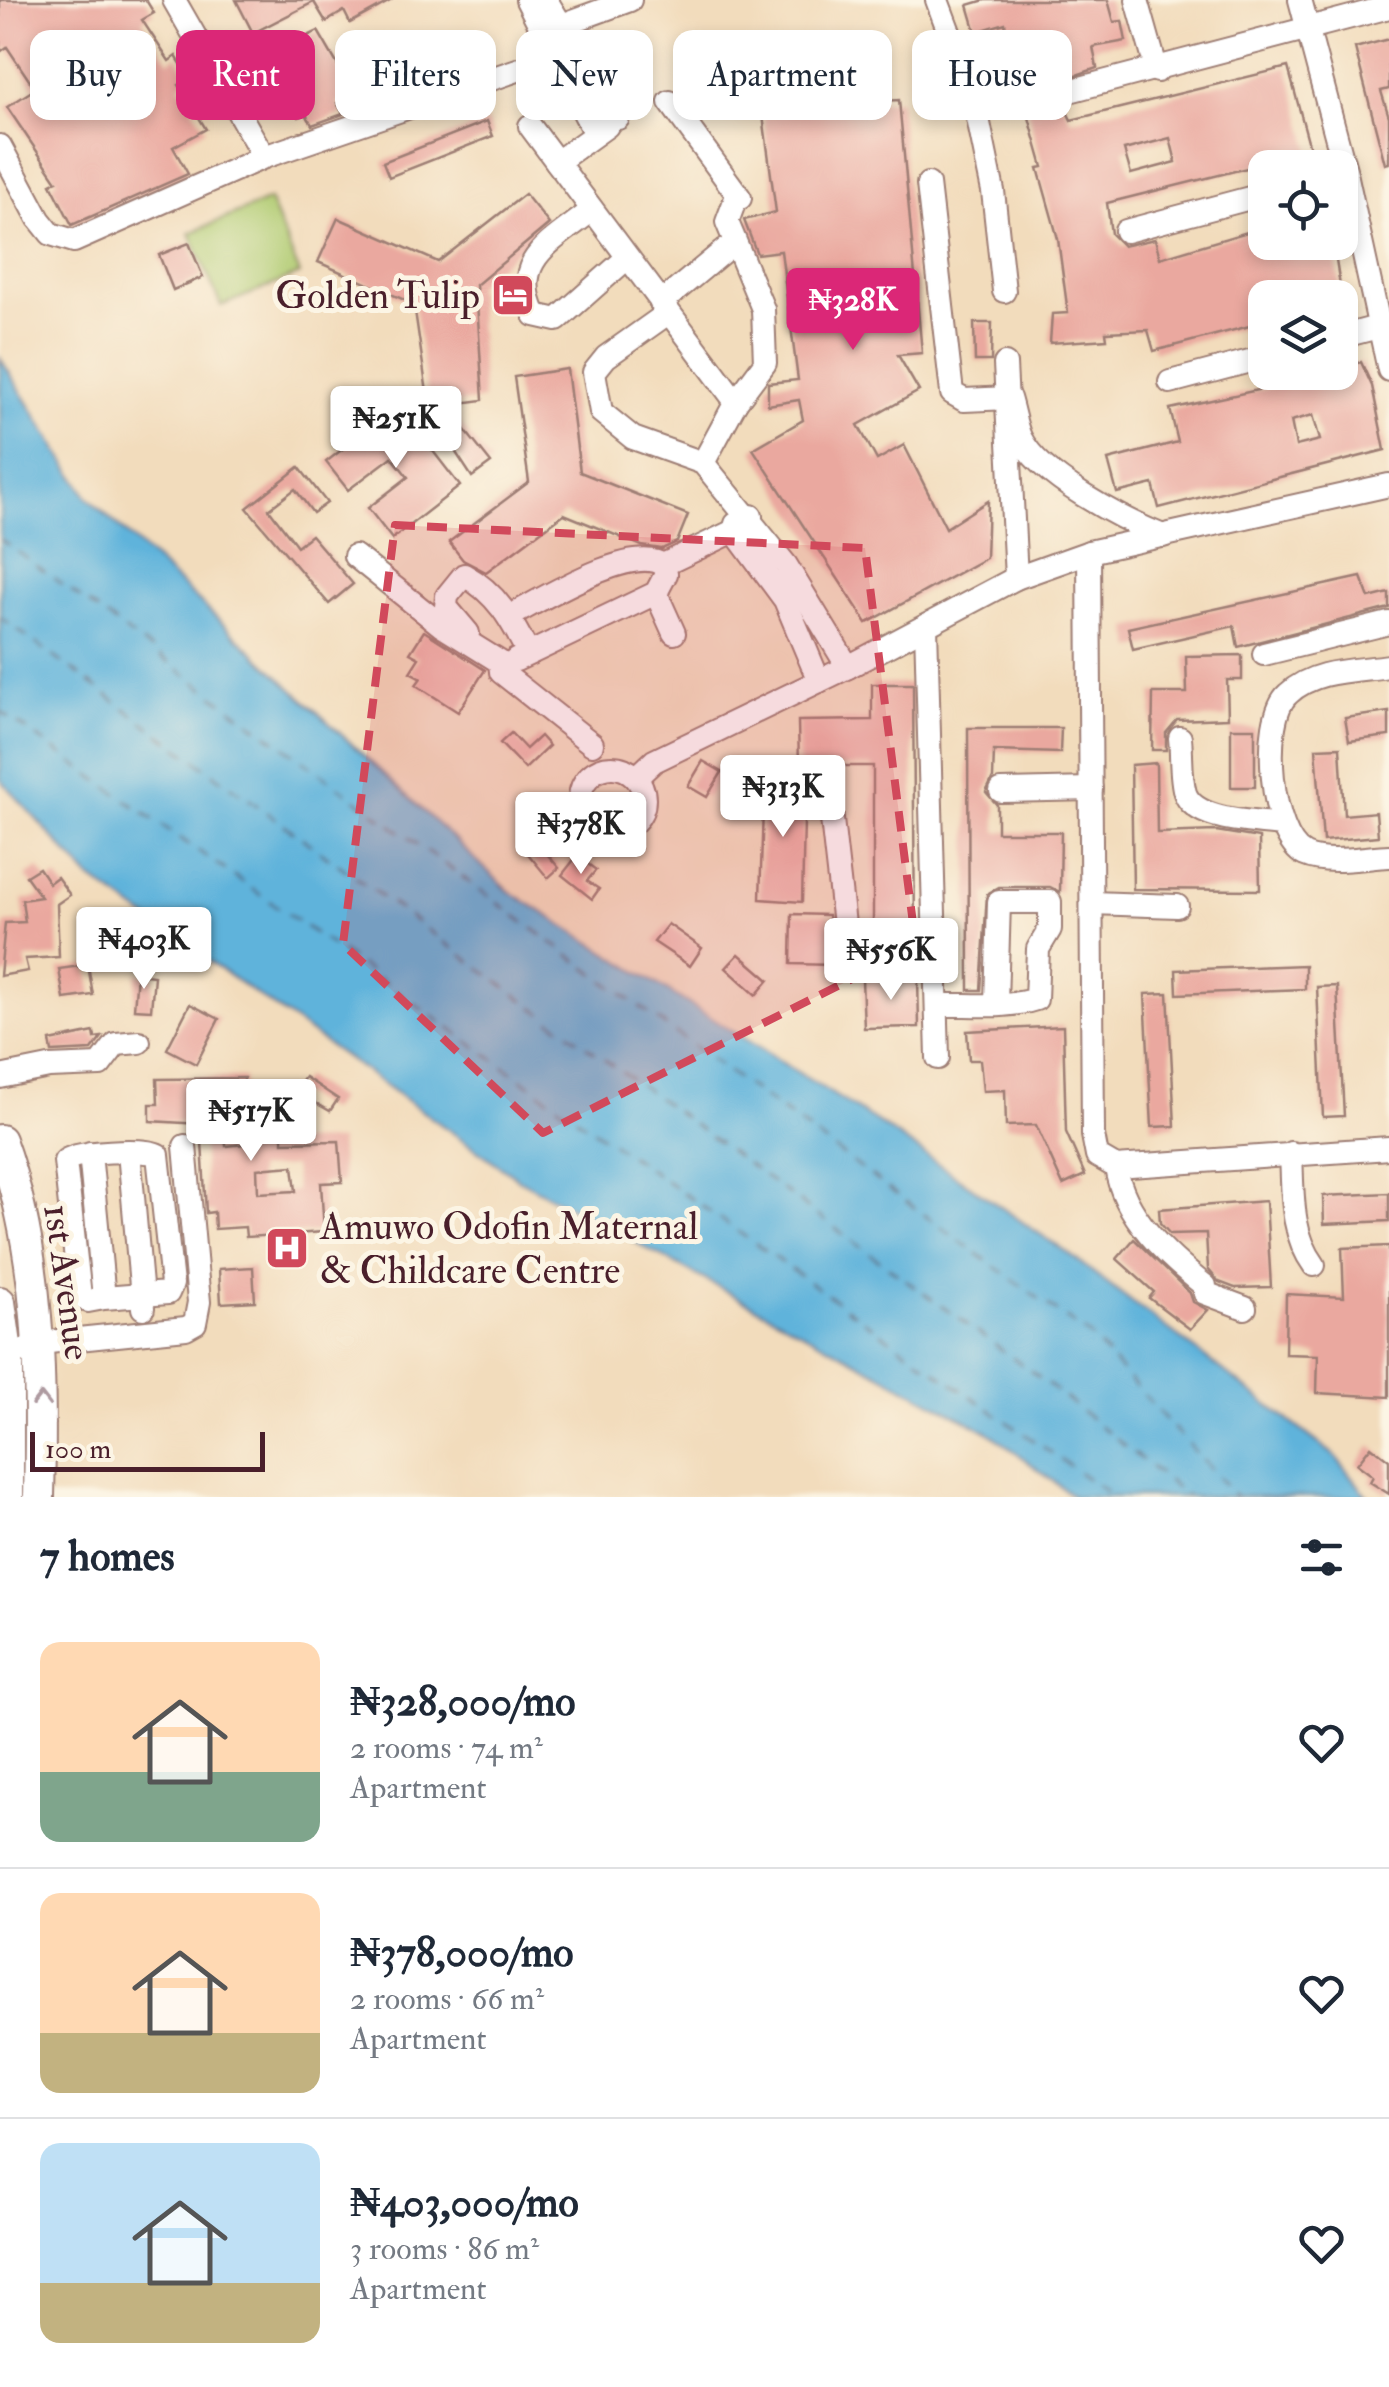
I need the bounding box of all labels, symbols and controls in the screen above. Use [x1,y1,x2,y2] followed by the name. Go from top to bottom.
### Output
[30,30,156,120] chip: Buy
[176,30,315,120] chip: Rent
[335,30,496,120] chip: Filters
[516,30,653,120] chip: New
[673,30,892,120] chip: Apartment
[912,30,1072,120] chip: House
[1248,150,1358,390] map controls
[1248,150,1358,260] button: locate
[783,268,923,353] pin: ₦328K
[275,272,480,320] place label: Golden Tulip
[490,272,536,318] hotel icon: Golden Tulip
[809,280,897,320] text: ₦328K
[1248,280,1358,390] button: layers
[326,386,466,471] pin: ₦251K
[352,398,440,438] text: ₦251K
[713,755,853,840] pin: ₦313K
[742,767,824,807] text: ₦313K
[511,792,651,877] pin: ₦378K
[537,804,625,844] text: ₦378K
[74,907,214,992] pin: ₦403K
[821,918,961,1003] pin: ₦556K
[98,919,190,959] text: ₦403K
[846,930,936,970] text: ₦556K
[181,1079,321,1164] pin: ₦517K
[208,1091,294,1131] text: ₦517K
[32,1201,102,1363] street label: 1st Avenue
[319,1203,698,1295] place label: Amuwo Odofin Maternal & Childcare Centre
[264,1225,310,1271] hospital icon: Amuwo Odofin Maternal & Childcare Centre
[30,1391,52,1406] one-way arrow
[30,1427,265,1472] scale bar
[45,1432,111,1467] text: 100 m
[1294,1530,1349,1585] icon: filters
[40,1531,175,1583] text: 7 homes
[350,1676,576,1728] text: ₦328,000/mo
[120,1682,240,1802] icon: home
[1294,1715,1349,1770] icon: heart
[350,1728,543,1768] text: 2 rooms · 74 m²
[350,1768,487,1808] text: Apartment
[350,1927,574,1979] text: ₦378,000/mo
[120,1933,240,2053] icon: home
[1294,1966,1349,2021] icon: heart
[350,1979,544,2019] text: 2 rooms · 66 m²
[350,2019,487,2059] text: Apartment
[350,2177,579,2229] text: ₦403,000/mo
[120,2183,240,2303] icon: home
[1294,2216,1349,2271] icon: heart
[350,2229,539,2269] text: 3 rooms · 86 m²
[350,2269,487,2309] text: Apartment

